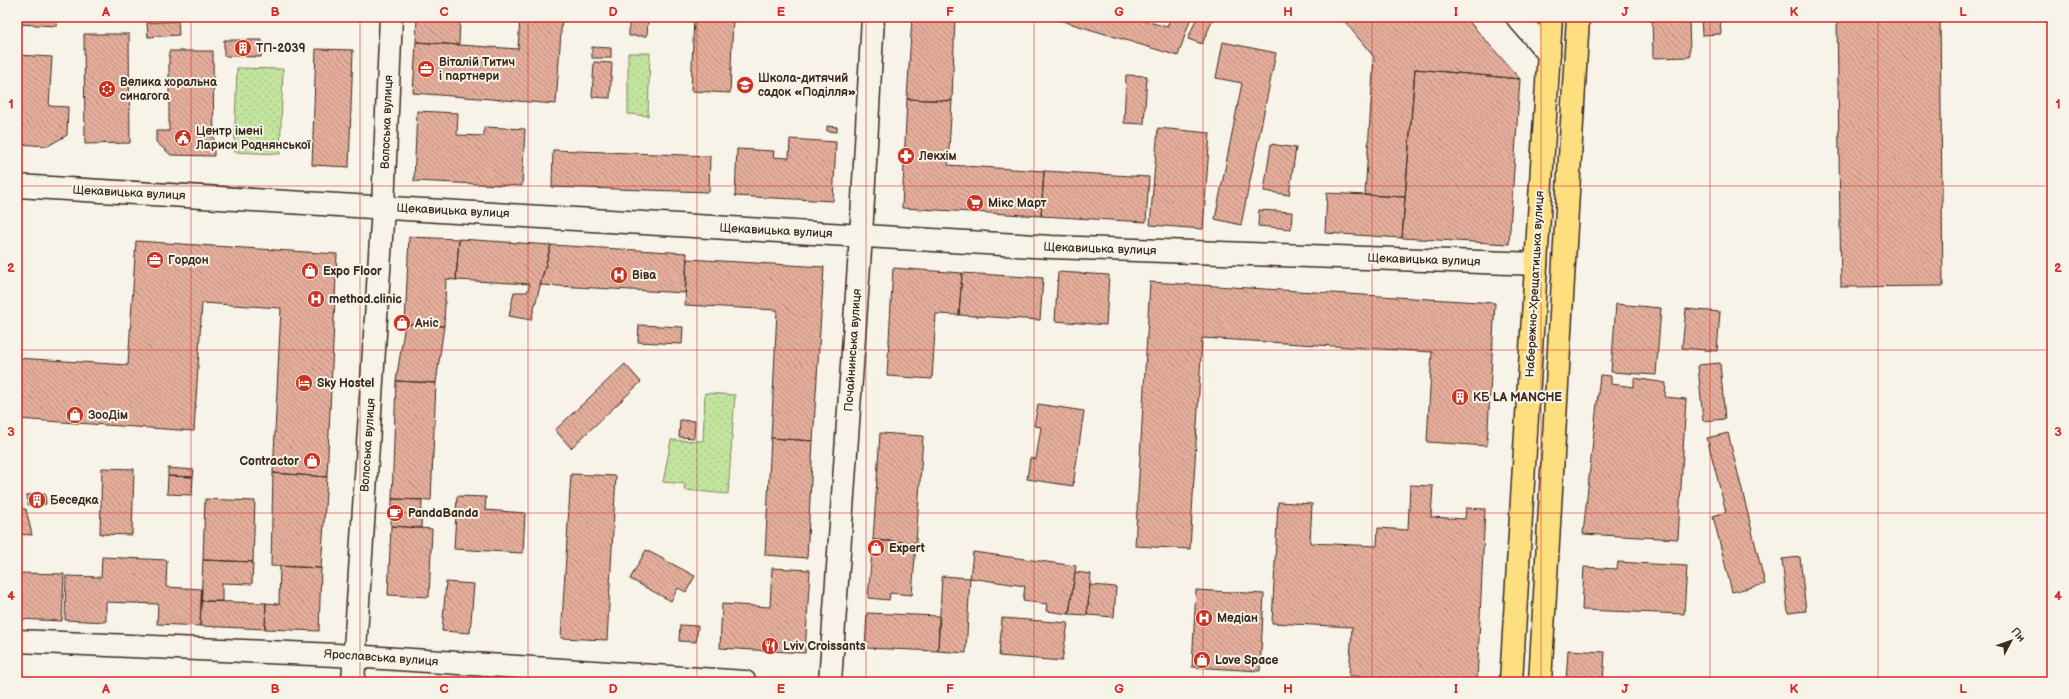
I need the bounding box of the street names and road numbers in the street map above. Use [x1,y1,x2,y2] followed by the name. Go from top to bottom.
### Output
[378,74,396,169] street label: Волоська вулиця
[72,183,186,203] street label: Щекавицька вулиця
[1523,190,1547,378] street label: Набережно-Хрещатицька вулиця
[396,201,510,221] street label: Щекавицька вулиця
[719,221,833,241] street label: Щекавицька вулиця
[1043,240,1157,258] street label: Щекавицька вулиця
[1367,251,1481,269] street label: Щекавицька вулиця
[841,288,865,412] street label: Почайнинська вулиця
[357,397,379,493] street label: Волоська вулиця
[323,647,439,670] street label: Ярославська вулиця

